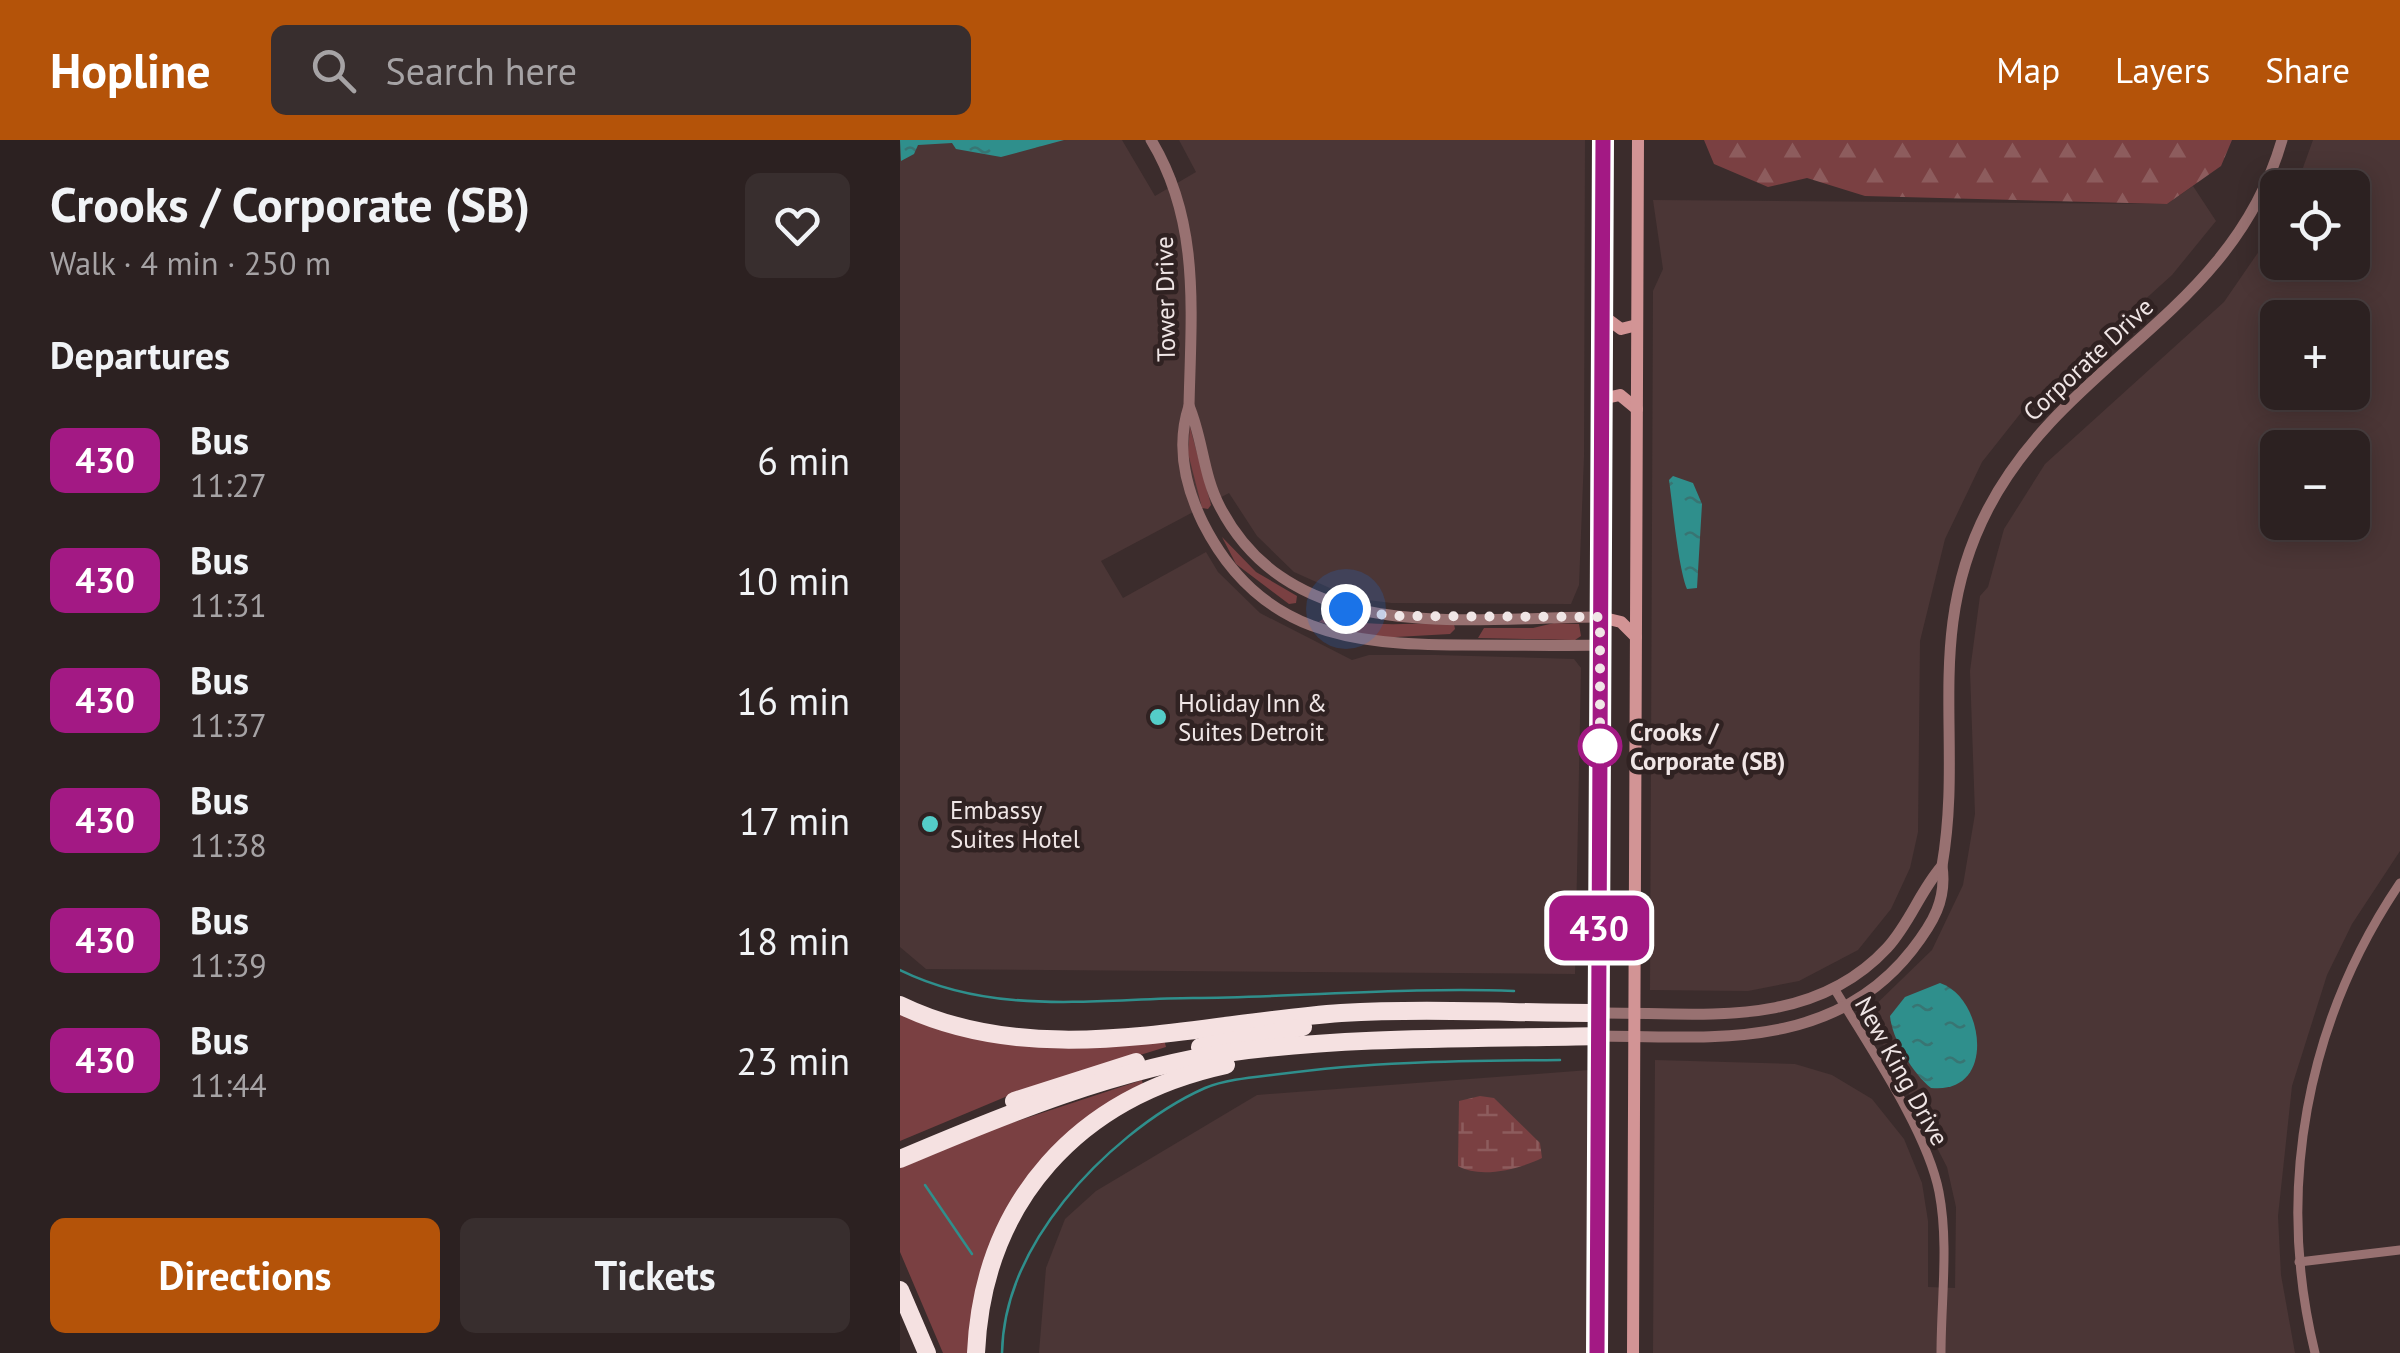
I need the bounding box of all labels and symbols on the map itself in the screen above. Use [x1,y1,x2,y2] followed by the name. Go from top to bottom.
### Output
[1148,236,1182,362] street label: Tower Drive
[2016,290,2160,428] street label: Corporate Drive
[1321,584,1371,634] your location
[1178,687,1327,748] place label: Holiday Inn & Suites Detroit
[1147,706,1169,728] marker: Holiday Inn & Suites Detroit
[1630,716,1785,777] place label: Crooks / Corporate (SB)
[1579,725,1621,767] marker: Crooks / Corporate (SB)
[950,794,1081,855] place label: Embassy Suites Hotel
[919,813,941,835] marker: Embassy Suites Hotel
[1542,896,1656,960] line badge: 430
[1848,991,1956,1151] street label: New King Drive

